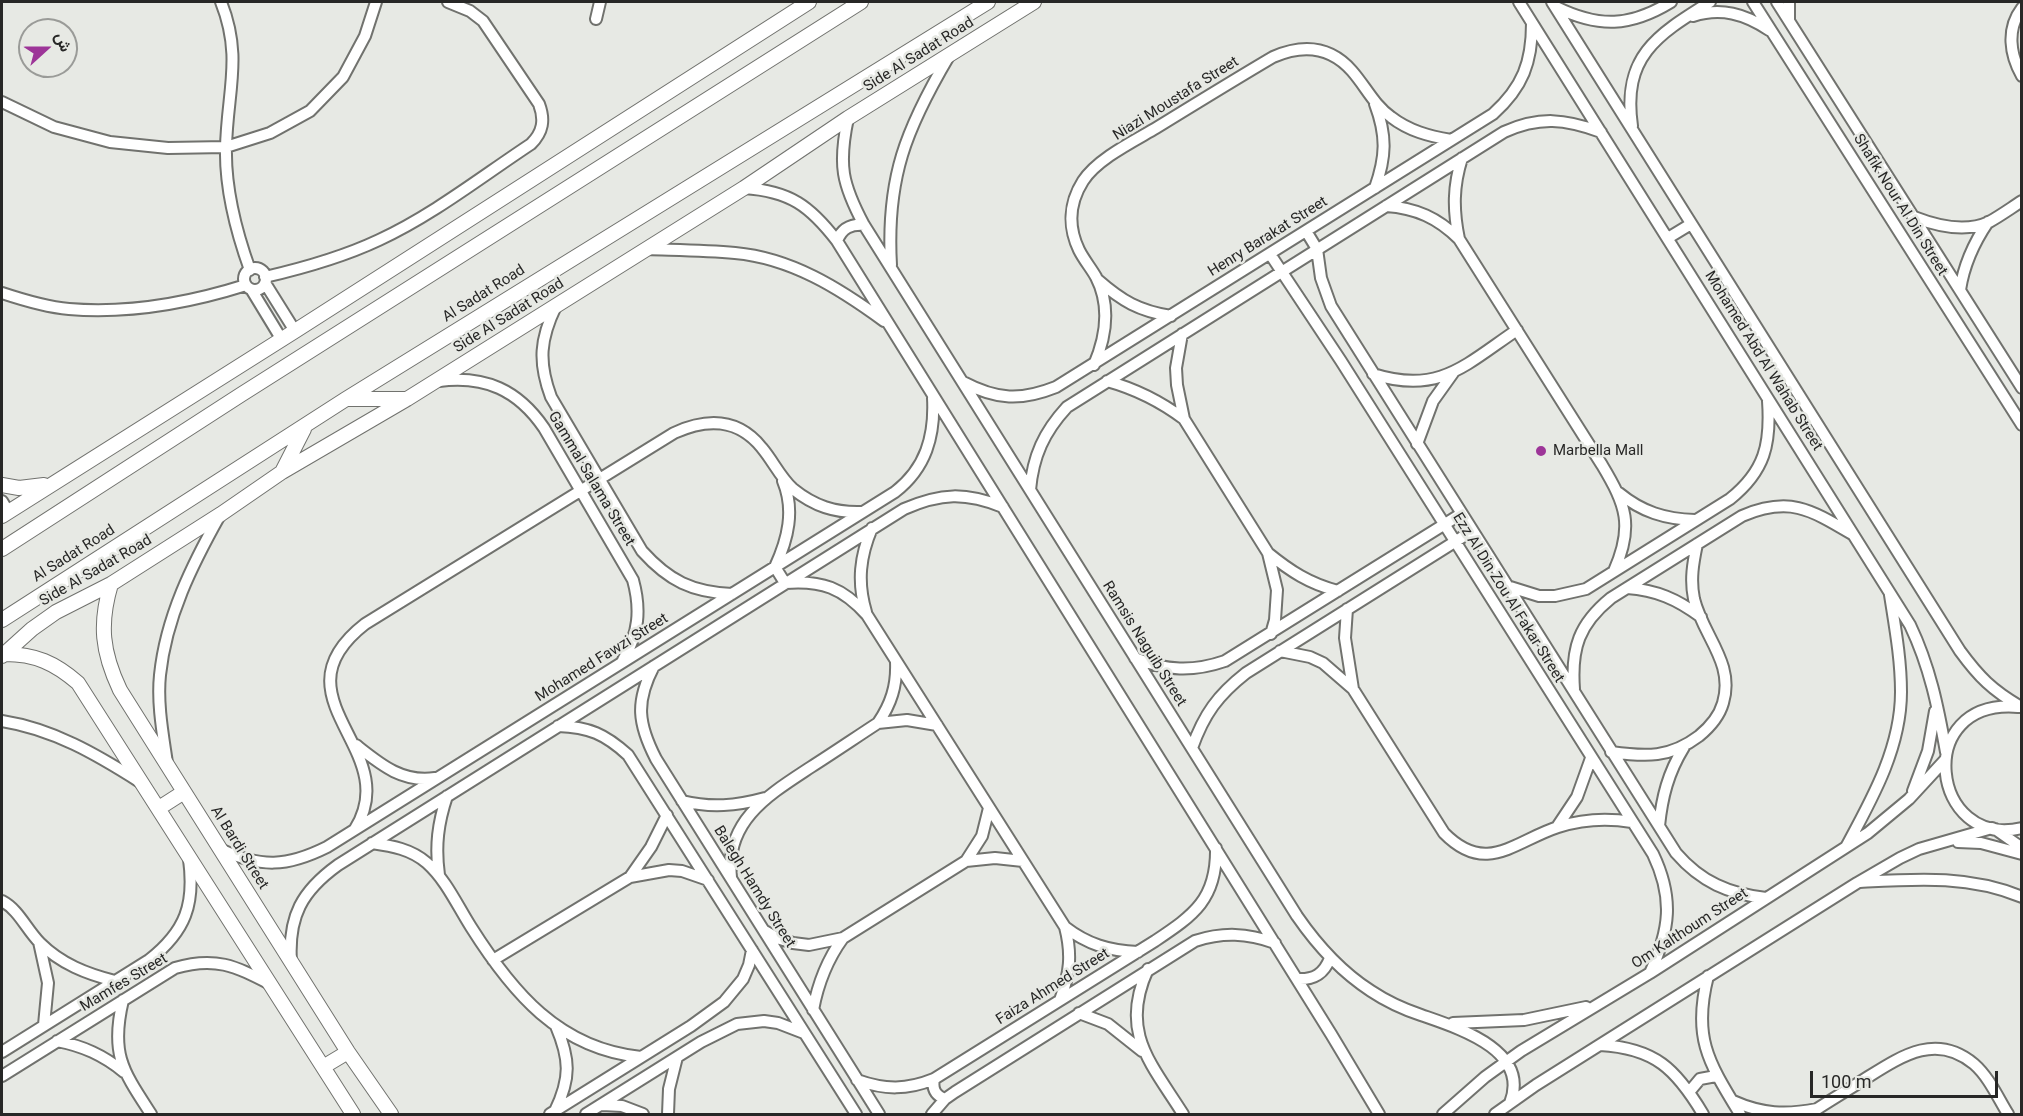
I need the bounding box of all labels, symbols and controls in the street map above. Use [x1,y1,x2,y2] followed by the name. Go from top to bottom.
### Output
[861,14,977,96] street label: Side Al Sadat Road
[18,18,78,78] north arrow
[51,30,76,54] text: ش
[1110,53,1242,145] street label: Niazi Moustafa Street
[1849,131,1951,279] street label: Shafik Nour Al Din Street
[1205,193,1331,281] street label: Henry Barakat Street
[439,261,529,327] street label: Al Sadat Road
[1700,268,1826,454] street label: Mohamed Abd Al Wahab Street
[451,275,567,357] street label: Side Al Sadat Road
[544,408,638,550] street label: Gammal Salama Street
[1553,442,1643,460] place label: Marbella Mall
[1534,444,1548,458] marker: Marbella Mall
[1448,510,1568,686] street label: Ezz Al Din Zou Al Fakar Street
[29,521,119,587] street label: Al Sadat Road
[37,532,155,610] street label: Side Al Sadat Road
[1098,578,1190,710] street label: Ramsis Naguib Street
[532,610,672,706] street label: Mohamed Fawzi Street
[206,803,272,893] street label: Al Bardi Street
[709,823,799,951] street label: Balegh Hamdy Street
[1629,885,1751,973] street label: Om Kalthoum Street
[993,945,1113,1029] street label: Faiza Ahmed Street
[77,950,171,1016] street label: Mamfes Street
[1813,1059,2000,1097] scale bar
[1821,1071,1872,1092] text: 100 m

